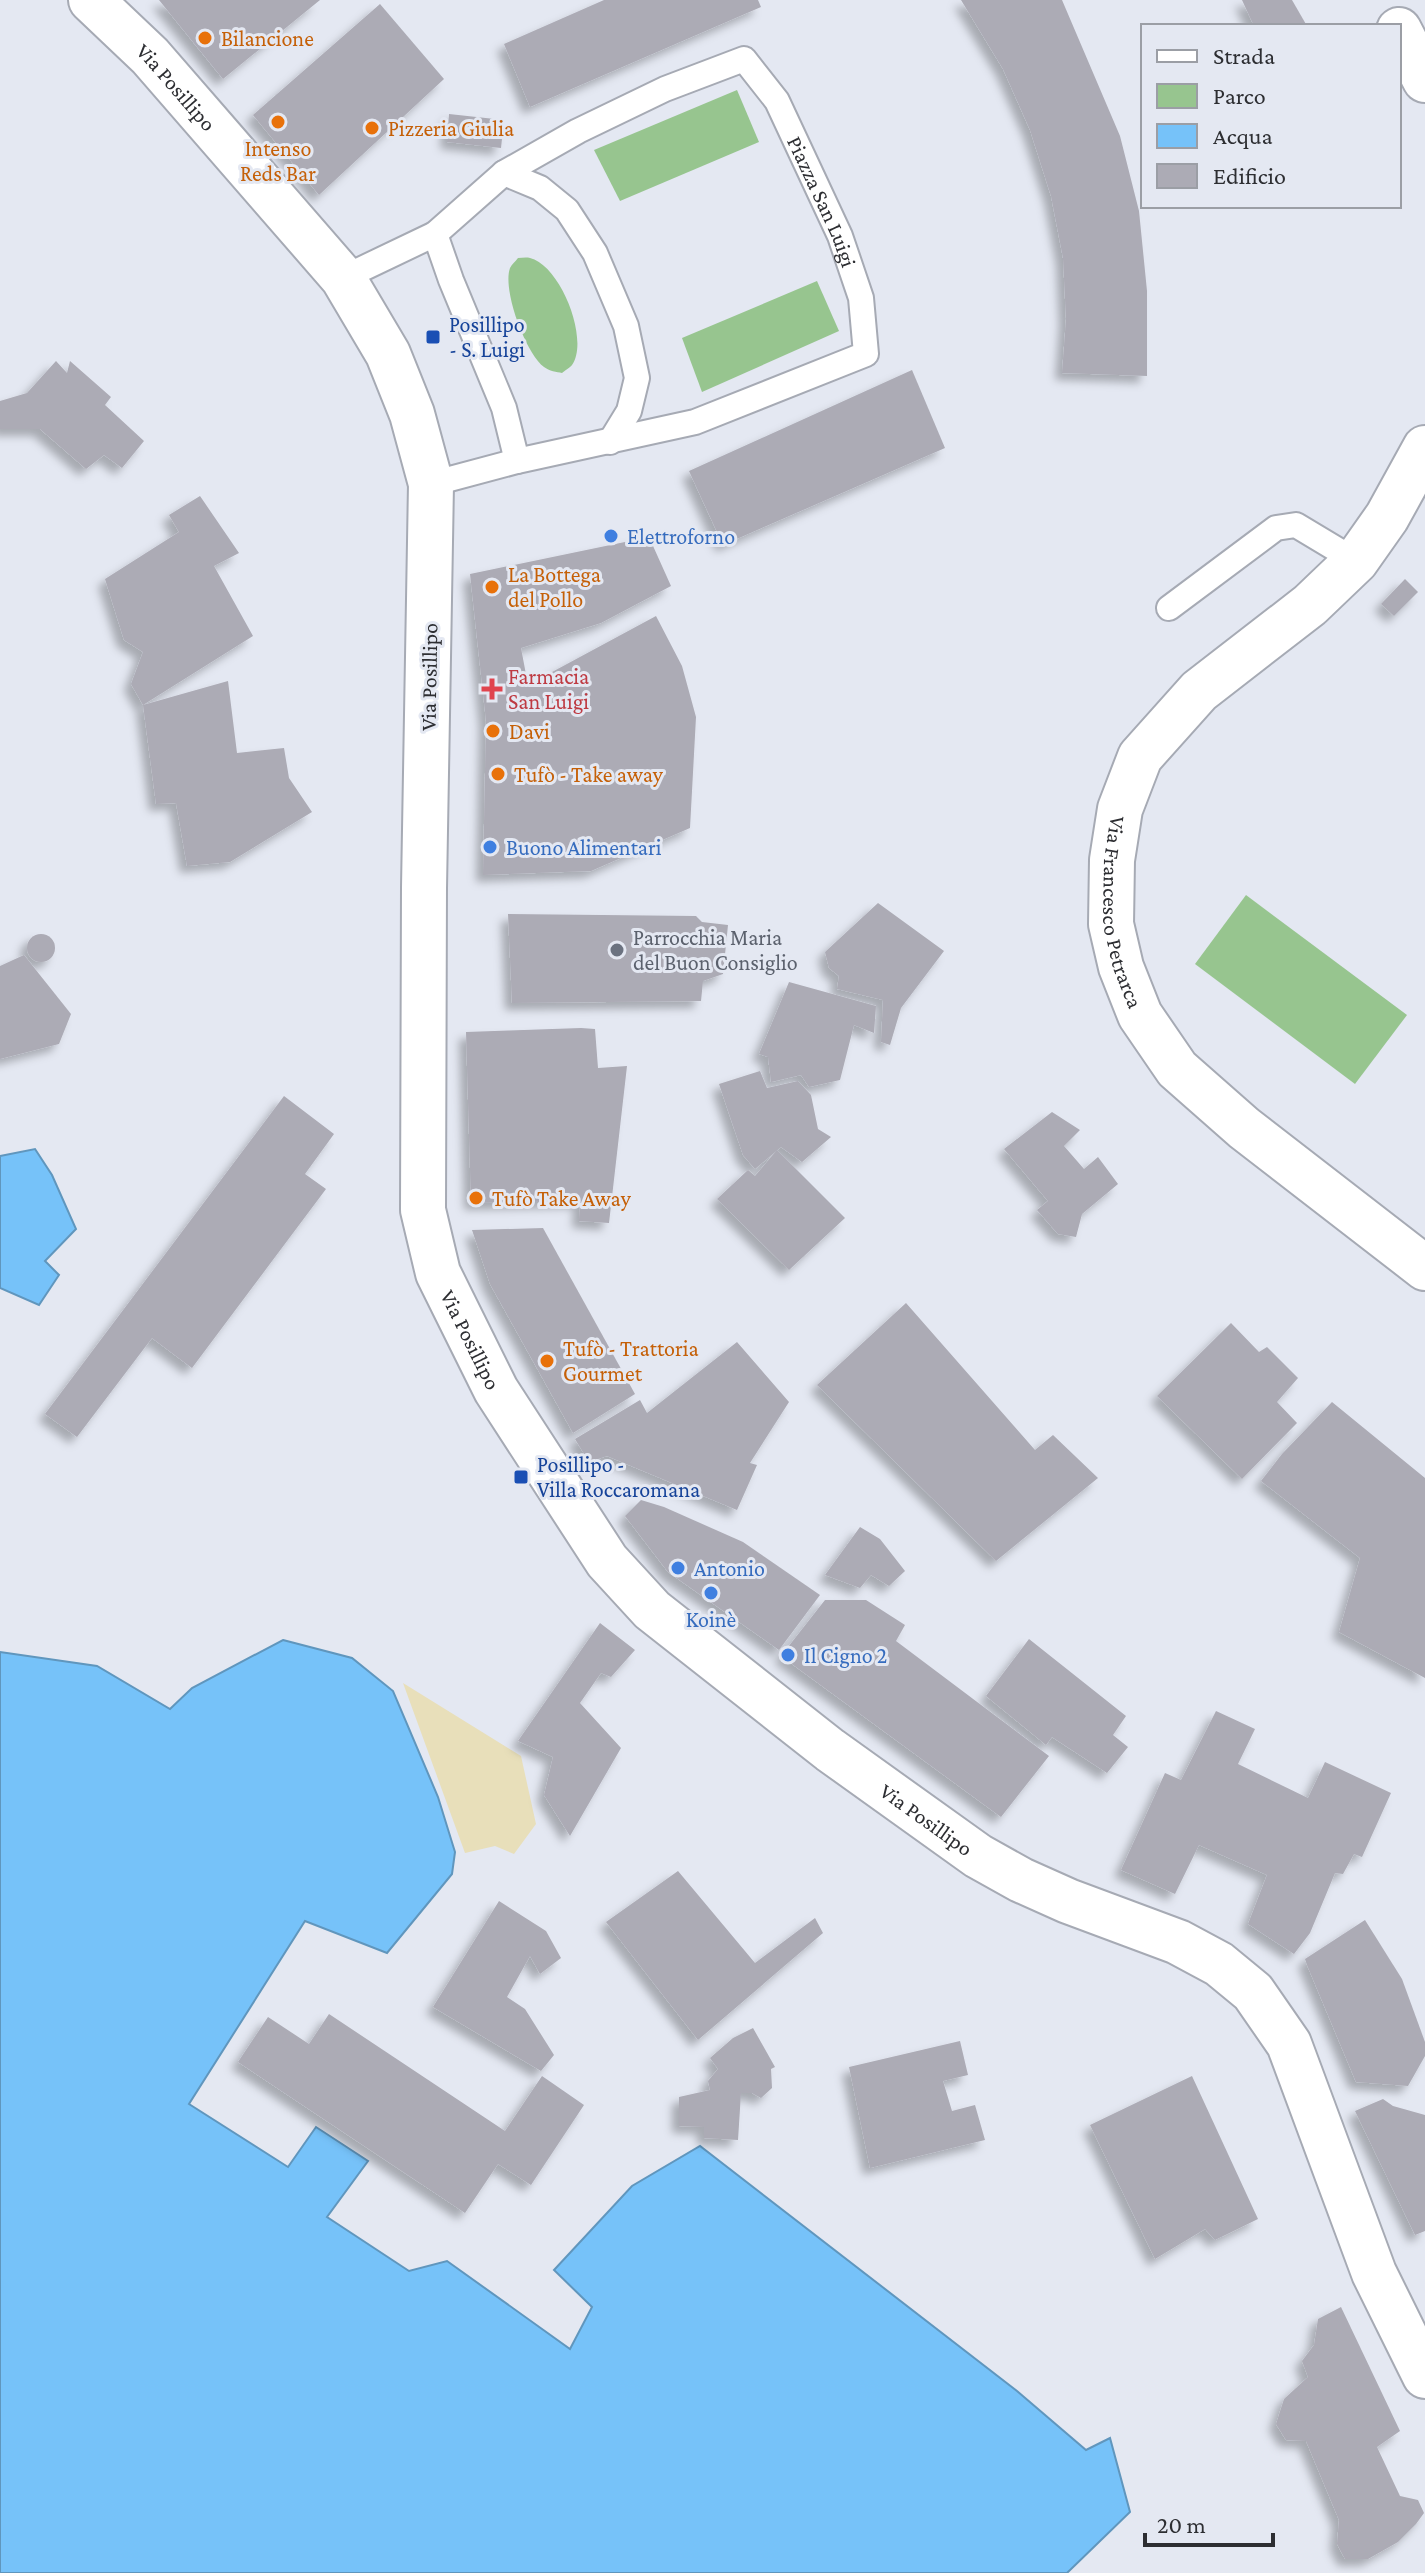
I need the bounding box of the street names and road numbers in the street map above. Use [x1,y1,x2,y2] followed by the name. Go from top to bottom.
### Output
[132,38,222,136] street label: Via Posillipo
[782,132,862,270] street label: Piazza San Luigi
[416,623,442,731] street label: Via Posillipo
[1098,814,1149,1012] street label: Via Francesco Petrarca
[436,1286,506,1393] street label: Via Posillipo
[875,1778,978,1861] street label: Via Posillipo

